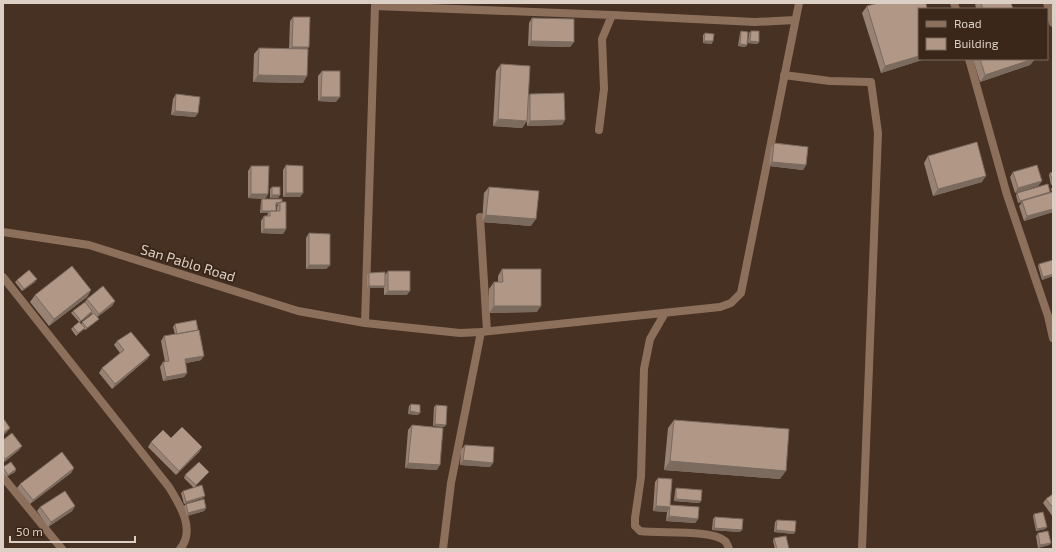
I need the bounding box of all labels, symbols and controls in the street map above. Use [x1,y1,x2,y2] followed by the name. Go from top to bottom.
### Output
[918,8,1048,60] legend
[954,16,982,30] text: Road
[954,36,999,50] text: Building
[139,240,238,285] street label: San Pablo Road
[10,518,135,544] scale bar
[16,524,43,538] text: 50 m

